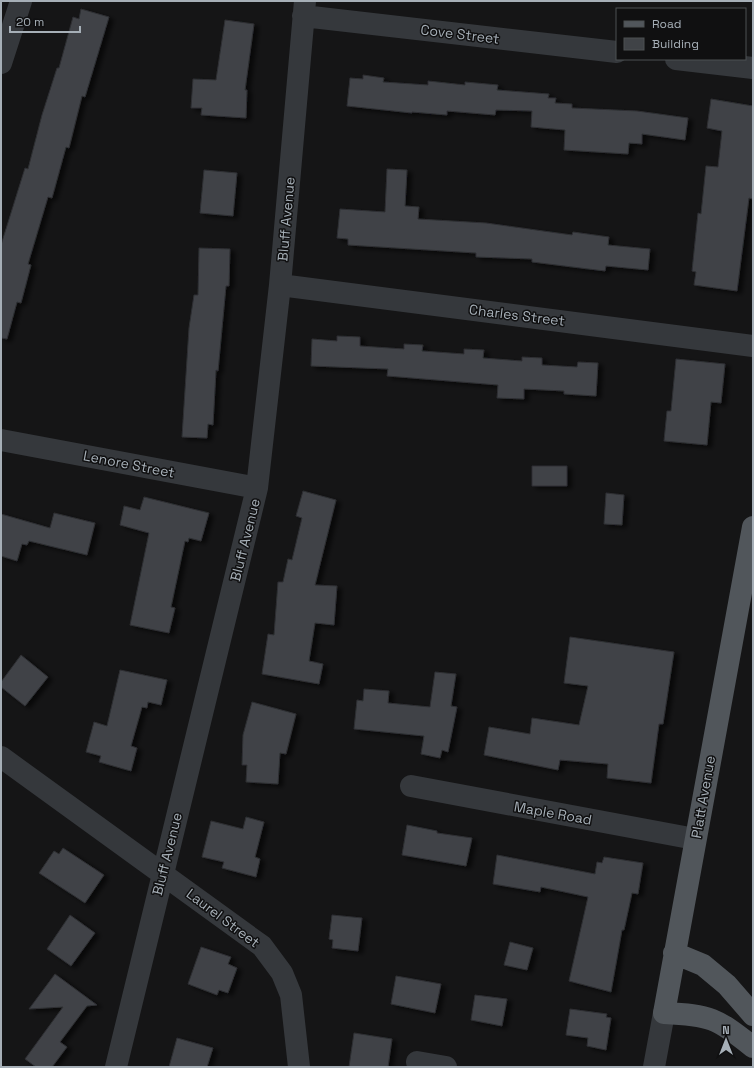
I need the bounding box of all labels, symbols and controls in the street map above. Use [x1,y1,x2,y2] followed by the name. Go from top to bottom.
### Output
[10,8,80,34] scale bar
[616,8,746,60] legend
[16,14,44,30] text: 20 m
[652,16,681,32] text: Road
[420,20,500,48] street label: Cove Street
[652,36,699,52] text: Building
[273,176,299,262] street label: Bluff Avenue
[468,300,566,330] street label: Charles Street
[82,446,176,482] street label: Lenore Street
[226,497,264,583] street label: Bluff Avenue
[687,754,719,840] street label: Platt Avenue
[513,797,593,829] street label: Maple Road
[148,811,186,897] street label: Bluff Avenue
[183,885,263,951] street label: Laurel Street
[706,1020,746,1060] north arrow
[722,1023,730,1037] text: N

